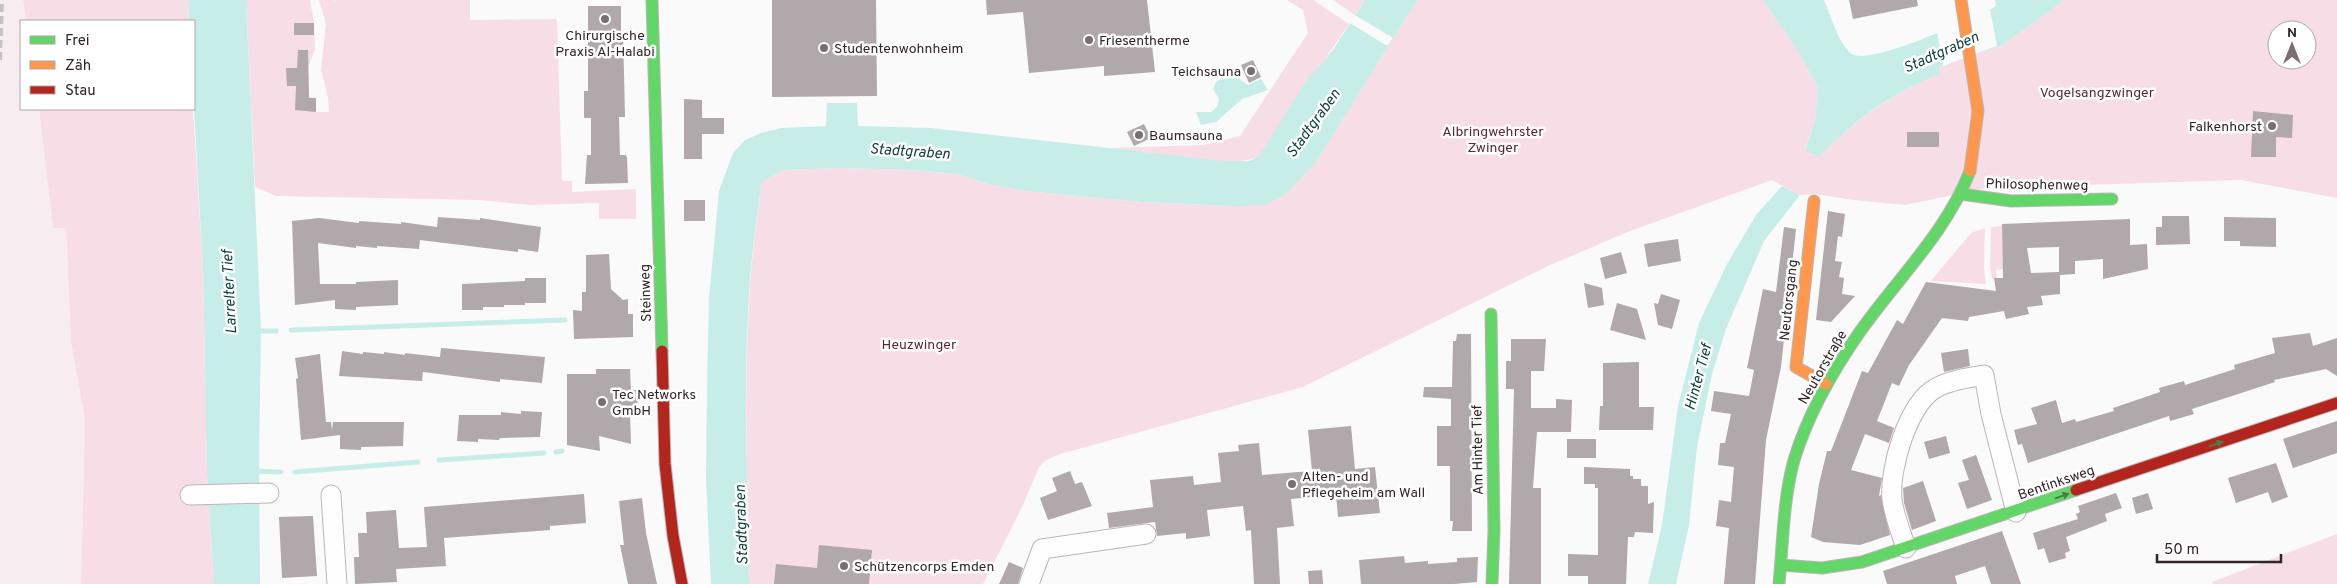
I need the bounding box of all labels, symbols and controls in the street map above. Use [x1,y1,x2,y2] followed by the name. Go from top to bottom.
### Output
[599,13,611,25] marker: Chirurgische Praxis Al-Halabi
[20,20,195,110] legend
[2267,20,2317,70] north arrow
[2287,25,2297,42] text: N
[555,28,655,61] place label: Chirurgische Praxis Al-Halabi
[1901,28,1982,78] water label: Stadtgraben
[65,32,90,51] text: Frei
[1099,33,1190,50] place label: Friesentherme
[1083,34,1095,46] marker: Friesentherme
[834,41,963,58] place label: Studentenwohnheim
[818,42,830,54] marker: Studentenwohnheim
[65,57,91,76] text: Zäh
[1171,64,1241,81] place label: Teichsauna
[1245,65,1257,77] marker: Teichsauna
[65,82,96,101] text: Stau
[2040,85,2155,102] park label: Vogelsangzwinger
[1283,86,1345,162] water label: Stadtgraben
[2189,119,2262,136] place label: Falkenhorst
[2266,120,2278,132] marker: Falkenhorst
[1442,124,1544,157] park label: Albringwehrster Zwinger
[1149,128,1223,145] place label: Baumsauna
[1133,129,1145,141] marker: Baumsauna
[869,140,951,165] water label: Stadtgraben
[1985,176,2088,195] street label: Philosophenweg
[219,247,242,334] water label: Larrelter Tief
[1777,259,1802,342] street label: Neutorsgang
[637,264,656,322] street label: Steinweg
[1795,328,1851,408] street label: Neutorstraße
[882,337,957,354] park label: Heuzwinger
[1682,340,1718,412] water label: Hinter Tief
[612,387,696,420] place label: Tec Networks GmbH
[596,396,608,408] marker: Tec Networks GmbH
[1469,404,1488,495] street label: Am Hinter Tief
[2209,440,2224,448] one-way arrow
[2016,462,2097,505] street label: Bentinksweg
[1302,469,1425,502] place label: Alten- und Pflegeheim am Wall
[1286,478,1298,490] marker: Alten- und Pflegeheim am Wall
[732,484,753,565] water label: Stadtgraben
[2055,492,2070,500] one-way arrow
[2157,532,2281,564] scale bar
[2164,541,2199,560] text: 50 m
[854,559,994,576] place label: Schützencorps Emden
[838,560,850,572] marker: Schützencorps Emden

